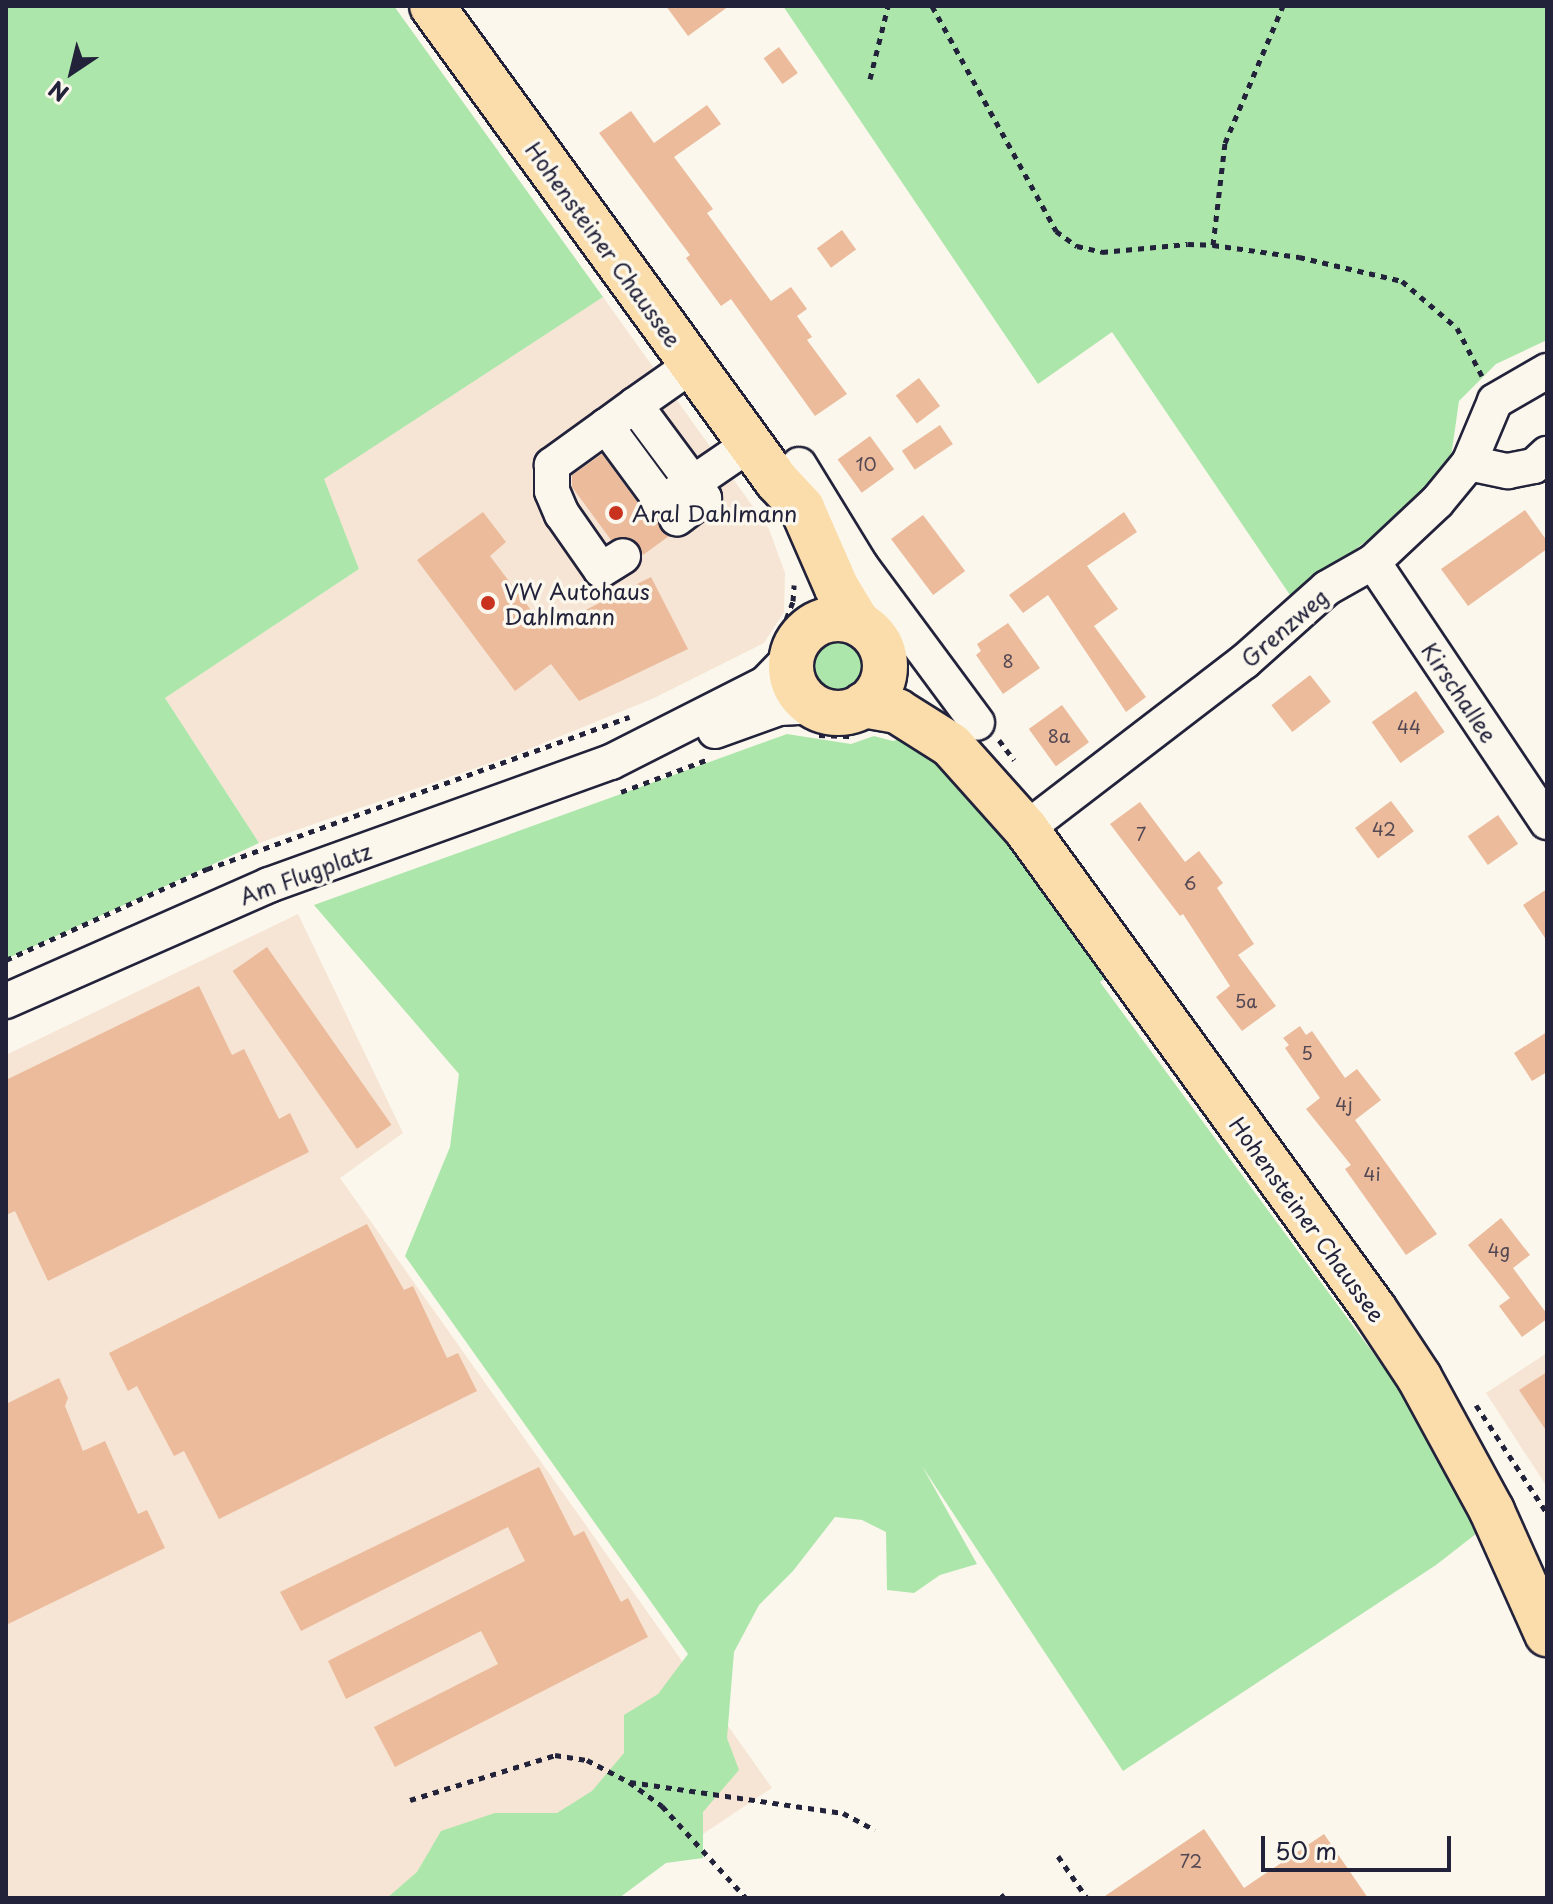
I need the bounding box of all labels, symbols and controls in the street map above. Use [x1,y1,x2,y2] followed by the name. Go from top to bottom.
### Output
[32,32,112,112] north arrow
[41,74,75,111] text: N
[521,136,687,352] street label: Hohensteiner Chaussee
[855,453,877,475] house number: 10
[632,500,798,526] place label: Aral Dahlmann
[607,504,625,522] marker: Aral Dahlmann
[504,577,650,628] place label: VW Autohaus Dahlmann
[1235,582,1333,672] street label: Grenzweg
[479,594,497,612] marker: VW Autohaus Dahlmann
[1417,637,1503,747] street label: Kirschallee
[1002,650,1014,672] house number: 8
[1397,716,1421,738] house number: 44
[1048,725,1070,747] house number: 8a
[1372,818,1396,840] house number: 42
[1136,823,1146,845] house number: 7
[235,837,375,909] street label: Am Flugplatz
[1184,872,1196,894] house number: 6
[1235,990,1257,1012] house number: 5a
[1301,1042,1313,1064] house number: 5
[1335,1093,1353,1115] house number: 4j
[1225,1111,1391,1327] street label: Hohensteiner Chaussee
[1364,1163,1380,1185] house number: 4i
[1488,1239,1510,1261] house number: 4g
[1265,1820,1455,1870] scale bar
[1275,1832,1337,1868] text: 50 m
[1180,1850,1202,1872] house number: 72

